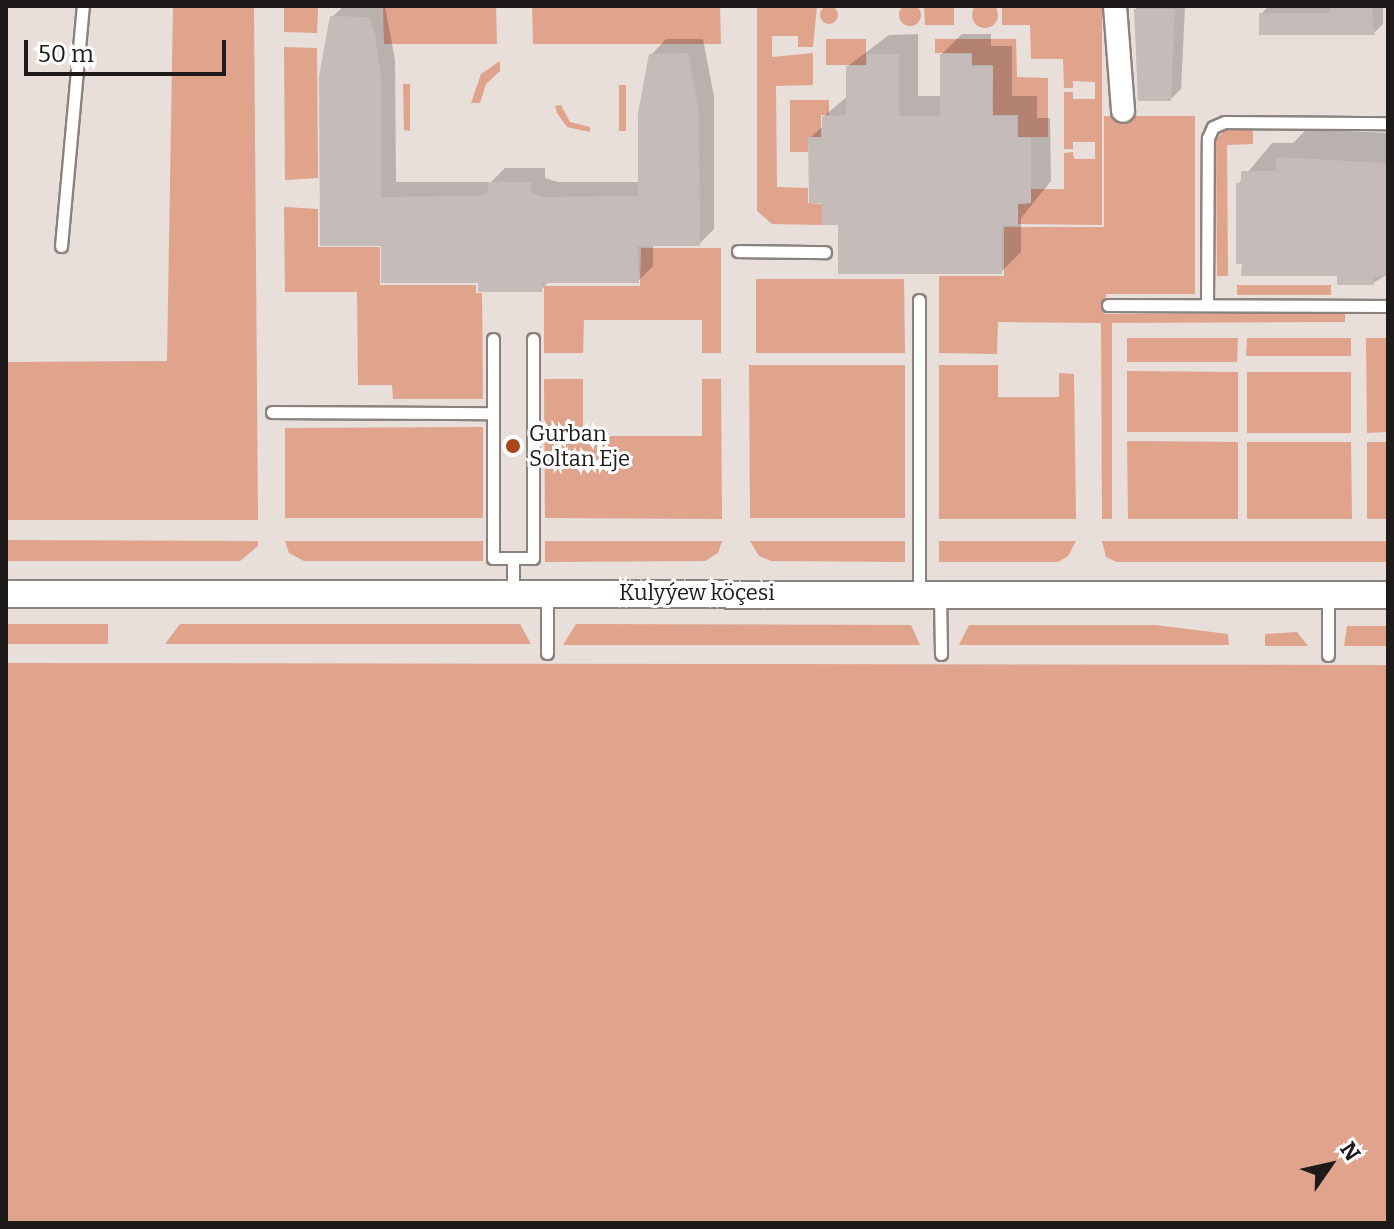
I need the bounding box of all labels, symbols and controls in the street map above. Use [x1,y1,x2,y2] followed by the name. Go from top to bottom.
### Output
[28,24,230,74] scale bar
[38,40,94,68] text: 50 m
[529,420,630,472] place label: Gurban Soltan Eje
[504,437,522,455] marker: Gurban Soltan Eje
[619,580,775,606] street label: Kulyýew köçesi
[1290,1125,1370,1205] north arrow
[1334,1137,1366,1166] text: N

